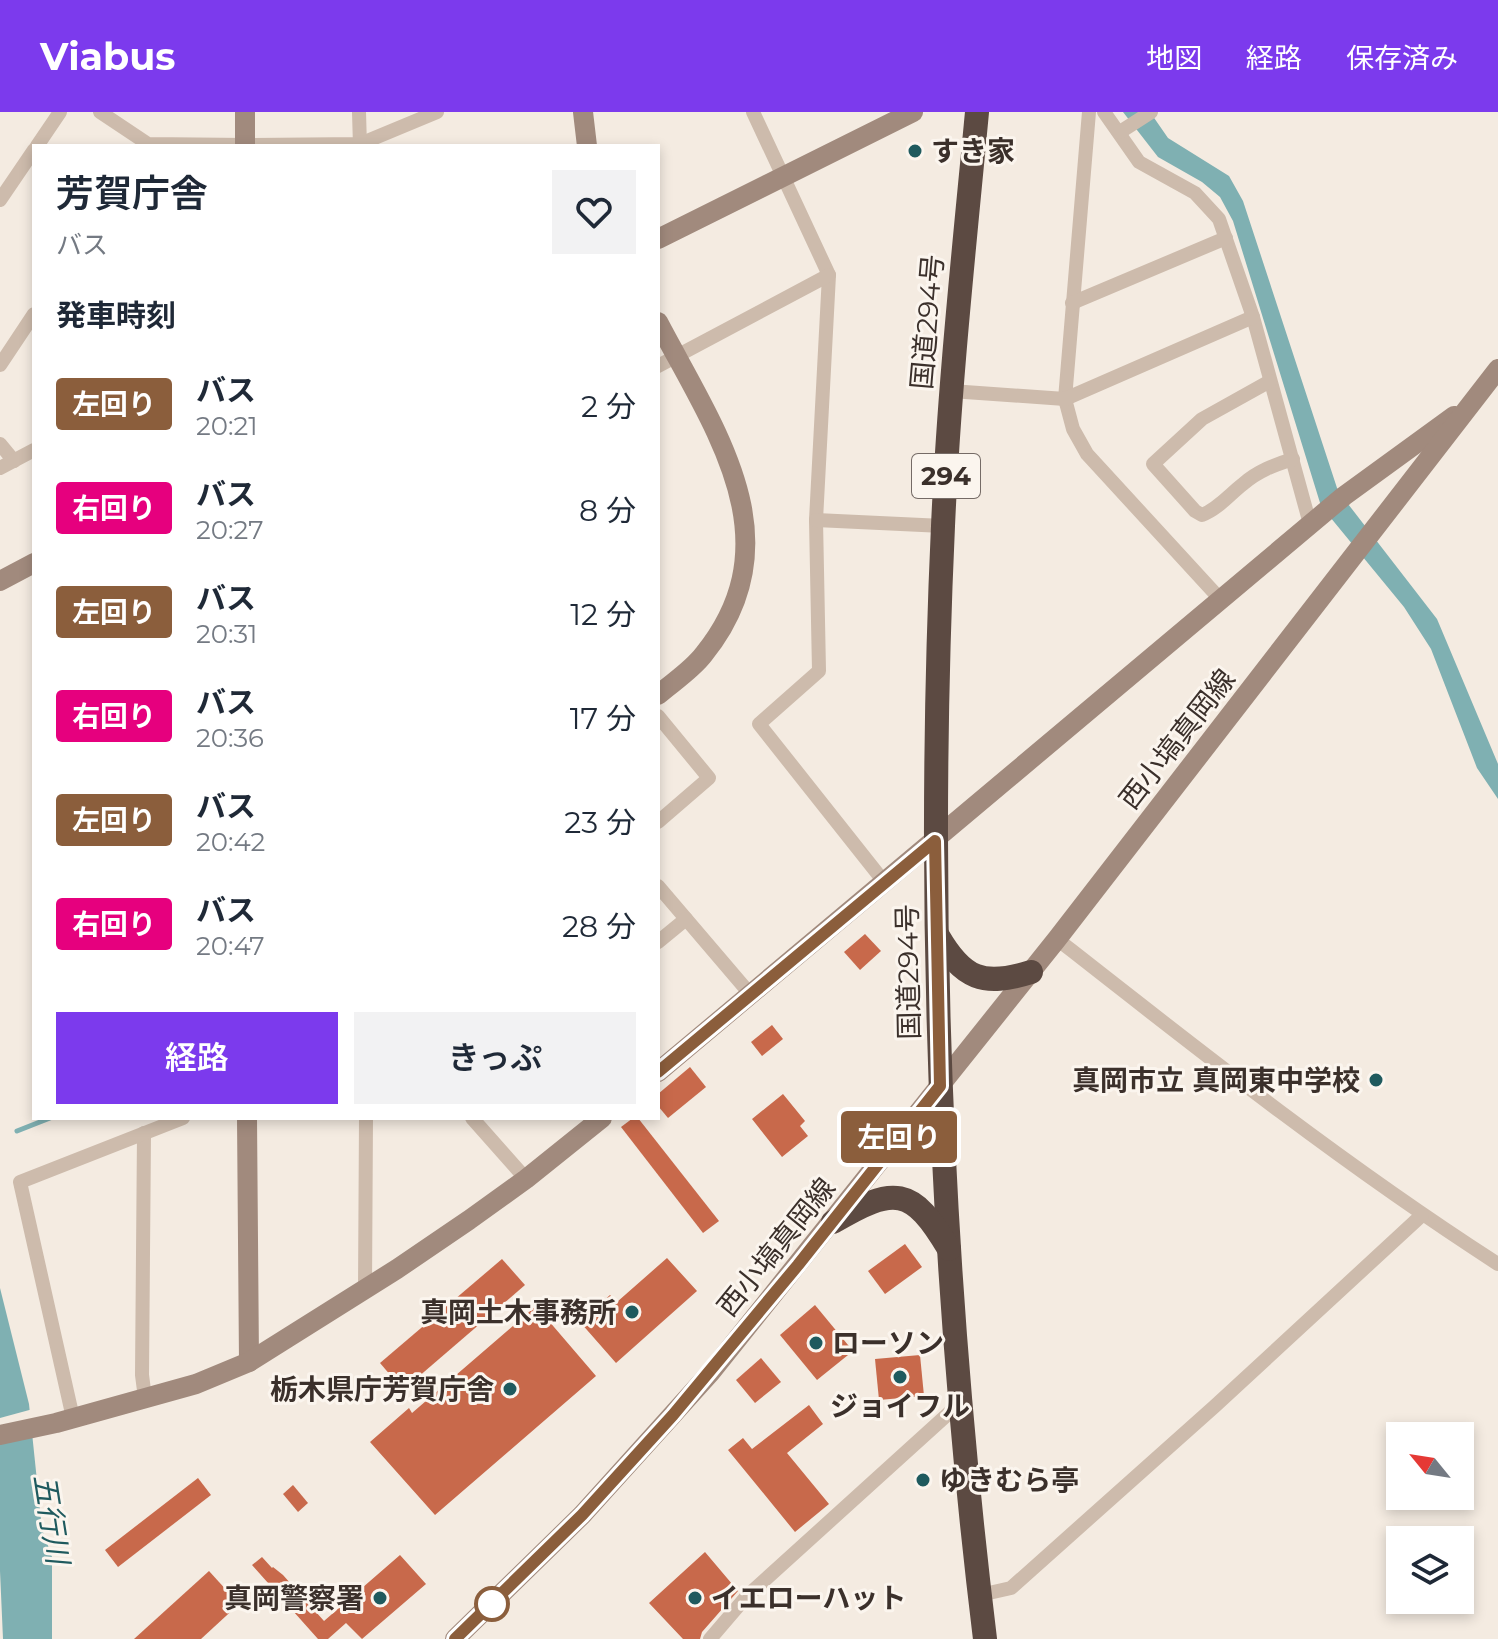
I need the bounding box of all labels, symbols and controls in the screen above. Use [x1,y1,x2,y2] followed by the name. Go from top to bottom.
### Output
[40,33,176,80] text: Viabus
[1146,41,1202,75] text: 地図
[1246,41,1302,75] text: 経路
[1346,41,1458,75] text: 保存済み
[931,134,1015,168] place label: すき家
[906,142,924,160] marker: すき家
[56,170,208,217] text: 芳賀庁舎
[552,170,636,254] button: heart
[56,229,108,261] text: バス
[904,253,950,391] street label: 国道294号
[56,297,176,334] text: 発車時刻
[196,372,256,409] text: バス
[72,387,156,421] text: 左回り
[581,388,636,425] text: 2 分
[196,410,258,442] text: 20:21
[912,454,980,498] road number: 294
[196,476,256,513] text: バス
[72,491,156,525] text: 右回り
[579,492,636,529] text: 8 分
[196,514,263,546] text: 20:27
[196,580,256,617] text: バス
[72,595,156,629] text: 左回り
[570,596,636,633] text: 12 分
[196,618,258,650] text: 20:31
[1112,662,1242,816] street label: 西小塙真岡線
[196,684,256,721] text: バス
[72,699,156,733] text: 右回り
[570,700,636,737] text: 17 分
[196,722,264,754] text: 20:36
[196,788,256,825] text: バス
[72,803,156,837] text: 左回り
[564,804,636,841] text: 23 分
[196,826,265,858] text: 20:42
[196,892,256,929] text: バス
[890,904,926,1040] street label: 国道294号
[72,907,156,941] text: 右回り
[562,908,636,945] text: 28 分
[196,930,265,962] text: 20:47
[56,1012,338,1104] button: 経路
[354,1012,636,1104] button: きっぷ
[1072,1063,1360,1097] place label: 真岡市立 真岡東中学校
[1367,1071,1385,1089] marker: 真岡市立 真岡東中学校
[853,1111,945,1163] line badge: 左回り
[857,1120,941,1154] text: 左回り
[710,1171,842,1323] street label: 西小塙真岡線
[420,1295,616,1329] place label: 真岡土木事務所
[623,1303,641,1321] marker: 真岡土木事務所
[832,1326,944,1360] place label: ローソン
[807,1334,825,1352] marker: ローソン
[891,1368,909,1386] marker: ジョイフル
[270,1372,494,1406] place label: 栃木県庁芳賀庁舎
[501,1380,519,1398] marker: 栃木県庁芳賀庁舎
[830,1389,970,1423] place label: ジョイフル
[1386,1422,1474,1510] north arrow
[1386,1422,1474,1614] map controls
[939,1463,1079,1497] place label: ゆきむら亭
[914,1471,932,1489] marker: ゆきむら亭
[26,1472,77,1569] water label: 五行川
[1386,1526,1474,1614] button: layers
[224,1581,364,1615] place label: 真岡警察署
[711,1581,906,1615] place label: イエローハット
[475,1587,509,1621] unlabelled marker
[371,1589,389,1607] marker: 真岡警察署
[686,1589,704,1607] marker: イエローハット

